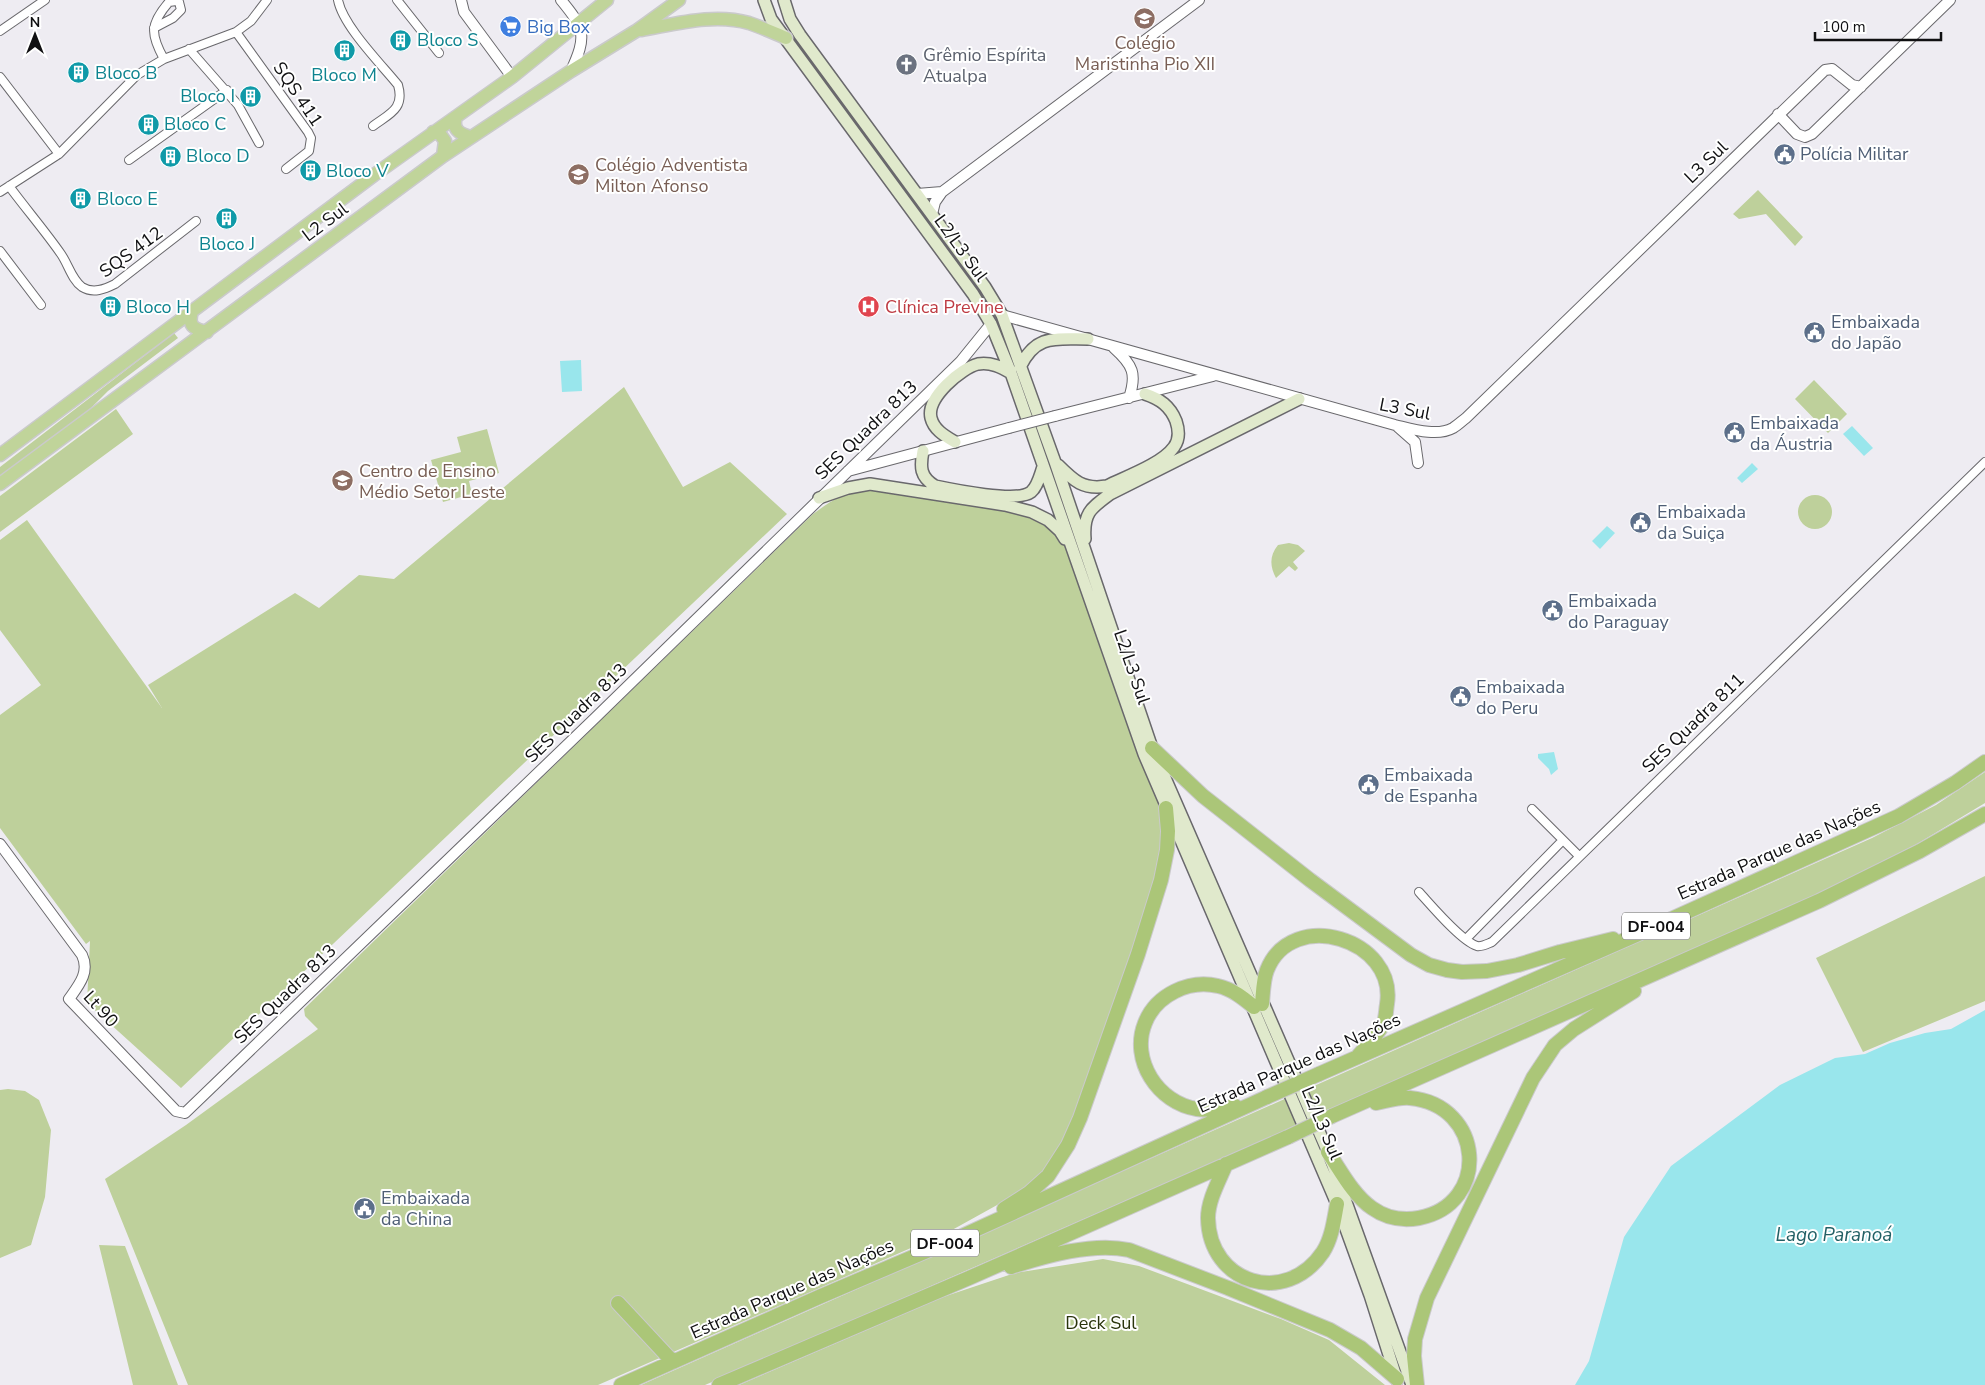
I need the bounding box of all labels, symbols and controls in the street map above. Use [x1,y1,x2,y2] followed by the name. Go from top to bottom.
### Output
[1133,6,1157,30] school or university icon: Colégio Maristinha Pio XII
[10,10,60,60] north arrow
[1815,10,1941,42] scale bar
[30,13,40,32] text: N
[499,15,523,39] supermarket icon: Big Box
[527,15,590,39] place label: Big Box
[1822,17,1866,37] text: 100 m
[389,28,413,52] building icon: Bloco S
[417,28,478,52] place label: Bloco S
[1075,31,1215,76] place label: Colégio Maristinha Pio XII
[332,38,356,62] building icon: Bloco M
[923,43,1046,88] place label: Grêmio Espírita Atualpa
[895,53,919,77] church icon: Grêmio Espírita Atualpa
[268,57,328,131] street label: SQS 411
[67,61,91,85] building icon: Bloco B
[95,61,157,85] place label: Bloco B
[311,63,377,87] place label: Bloco M
[180,84,235,108] place label: Bloco I
[239,84,263,108] building icon: Bloco I
[136,112,160,136] building icon: Bloco C
[164,112,226,136] place label: Bloco C
[1679,135,1733,189] street label: L3 Sul
[1772,142,1796,166] public building icon: Polícia Militar
[1800,142,1909,166] place label: Polícia Militar
[158,144,182,168] building icon: Bloco D
[186,144,250,168] place label: Bloco D
[595,153,748,198] place label: Colégio Adventista Milton Afonso
[298,159,322,183] building icon: Bloco V
[326,159,389,183] place label: Bloco V
[567,163,591,187] school or university icon: Colégio Adventista Milton Afonso
[69,187,93,211] building icon: Bloco E
[97,187,158,211] place label: Bloco E
[297,196,353,247] street label: L2 Sul
[215,207,239,231] building icon: Bloco J
[929,210,994,287] street label: L2/L3 Sul
[94,221,168,283] street label: SQS 412
[199,232,255,256] place label: Bloco J
[98,295,122,319] building icon: Bloco H
[126,295,190,319] place label: Bloco H
[857,295,881,319] hospital icon: Clínica Previne
[885,295,1004,319] place label: Clínica Previne
[1831,310,1920,355] place label: Embaixada do Japão
[1803,320,1827,344] public building icon: Embaixada do Japão
[809,375,923,485] street label: SES Quadra 813
[1377,392,1433,426] street label: L3 Sul
[1750,411,1839,456] place label: Embaixada da Áustria
[1722,421,1746,445] public building icon: Embaixada da Áustria
[359,459,505,504] place label: Centro de Ensino Médio Setor Leste
[331,469,355,493] school or university icon: Centro de Ensino Médio Setor Leste
[1657,500,1746,545] place label: Embaixada da Suiça
[1629,510,1653,534] public building icon: Embaixada da Suiça
[1568,589,1670,634] place label: Embaixada do Paraguay
[1540,599,1564,623] public building icon: Embaixada do Paraguay
[1108,627,1156,708] street label: L2/L3 Sul
[519,658,633,768] street label: SES Quadra 813
[1636,668,1750,778] street label: SES Quadra 811
[1476,675,1565,720] place label: Embaixada do Peru
[1448,685,1472,709] public building icon: Embaixada do Peru
[1384,763,1478,808] place label: Embaixada de Espanha
[1356,773,1380,797] public building icon: Embaixada de Espanha
[1674,794,1884,906] street label: Estrada Parque das Nações
[1622,912,1690,939] road number: DF-004
[228,939,342,1049] street label: SES Quadra 813
[78,985,124,1033] street label: Lt 90
[1194,1007,1404,1119] street label: Estrada Parque das Nações
[1296,1083,1348,1164] street label: L2/L3 Sul
[381,1186,470,1231] place label: Embaixada da China
[353,1196,377,1220] public building icon: Embaixada da China
[1776,1222,1892,1248] water label: Lago Paranoá
[911,1230,979,1256] road number: DF-004
[687,1233,897,1345] street label: Estrada Parque das Nações
[1065,1311,1137,1335] park label: Deck Sul

